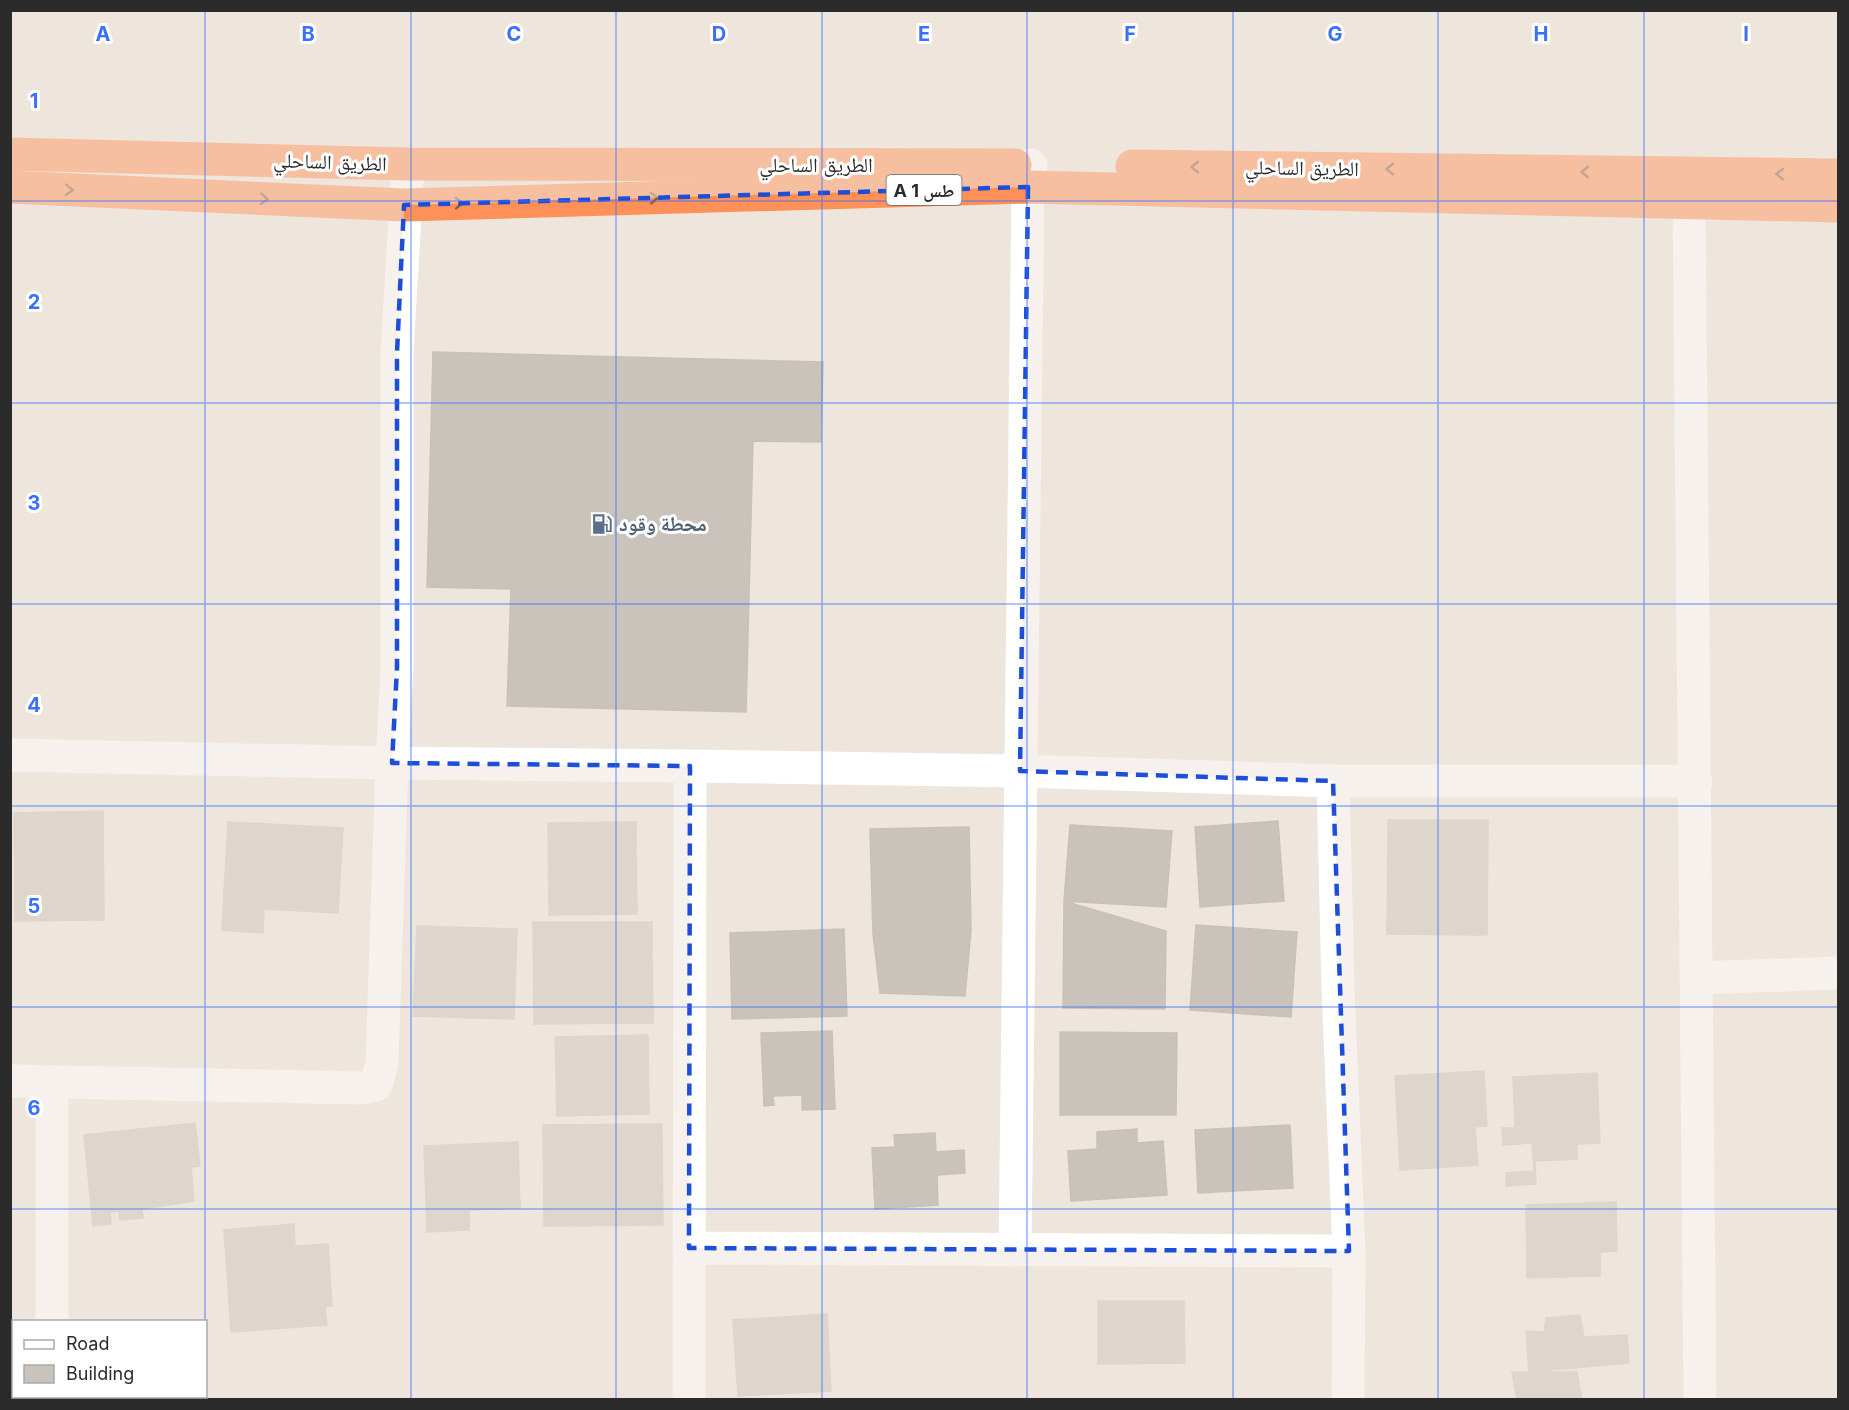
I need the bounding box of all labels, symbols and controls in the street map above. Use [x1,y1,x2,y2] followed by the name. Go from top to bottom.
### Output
[96,22,111,46] text: A
[301,22,315,46] text: B
[507,22,521,46] text: C
[712,22,726,46] text: D
[918,22,930,46] text: E
[1124,22,1136,46] text: F
[1327,22,1343,46] text: G
[1534,22,1548,46] text: H
[1743,22,1749,46] text: I
[30,89,38,113] text: 1
[273,148,387,180] street label: الطريق الساحلي
[759,153,873,181] street label: الطريق الساحلي
[1245,155,1359,185] street label: الطريق الساحلي
[1191,161,1200,173] one-way arrow
[1386,163,1395,176] one-way arrow
[1581,166,1590,178] one-way arrow
[1776,168,1785,180] one-way arrow
[886,175,962,205] road number: A 1 طس
[64,183,73,196] one-way arrow
[649,191,658,204] one-way arrow
[259,192,268,205] one-way arrow
[454,197,463,210] one-way arrow
[28,290,40,314] text: 2
[28,491,40,515] text: 3
[590,512,614,536] fuel station icon: محطة وقود
[619,512,707,536] place label: محطة وقود
[27,693,41,717] text: 4
[28,894,40,918] text: 5
[28,1096,41,1120] text: 6
[12,1320,207,1398] legend
[66,1333,109,1354] text: Road
[66,1363,134,1384] text: Building

